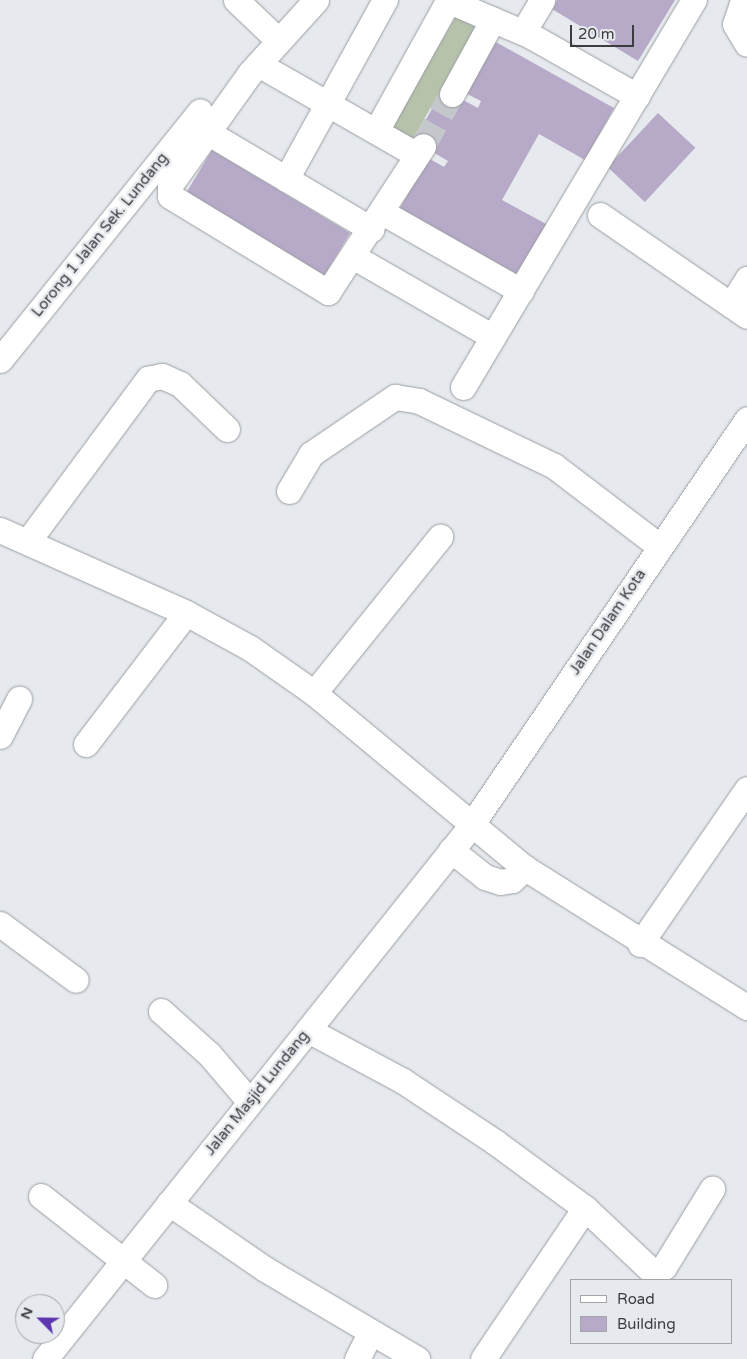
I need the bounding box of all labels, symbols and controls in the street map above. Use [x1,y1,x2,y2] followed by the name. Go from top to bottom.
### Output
[572,15,636,47] scale bar
[578,25,615,43] text: 20 m
[28,149,172,321] street label: Lorong 1 Jalan Sek. Lundang
[566,566,650,678] street label: Jalan Dalam Kota
[201,1027,313,1159] street label: Jalan Masjid Lundang
[570,1279,732,1344] legend
[617,1290,655,1308] text: Road
[15,1294,65,1344] north arrow
[17,1305,37,1322] text: N
[617,1315,676,1333] text: Building

